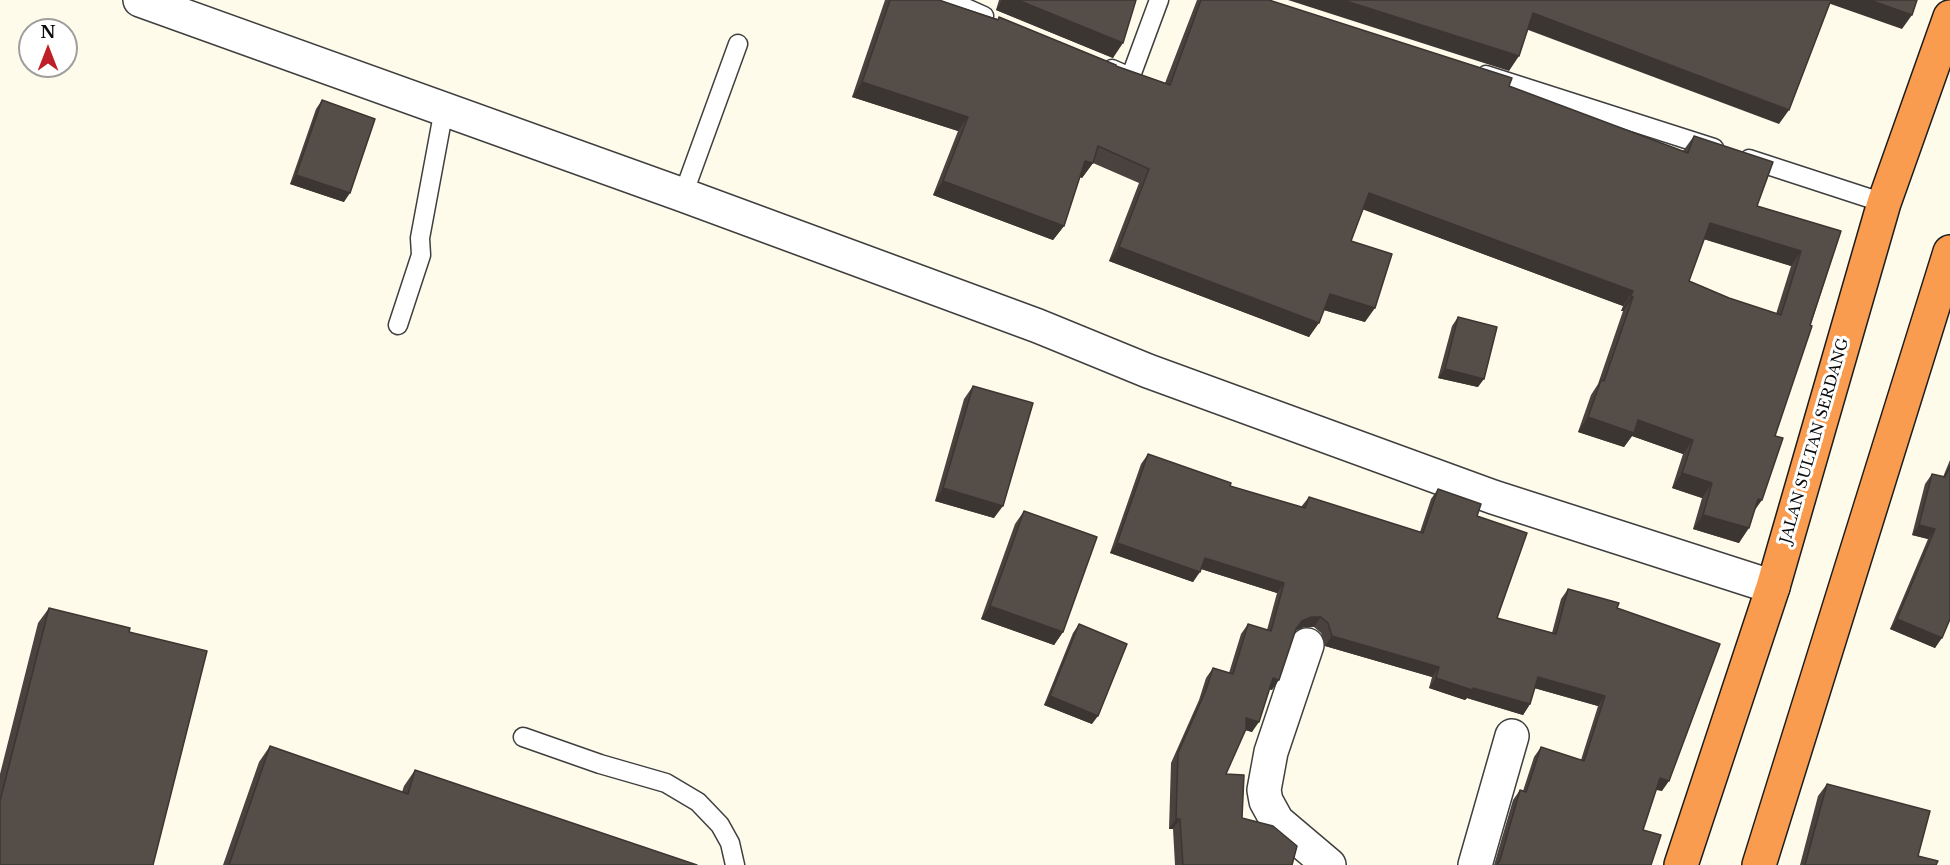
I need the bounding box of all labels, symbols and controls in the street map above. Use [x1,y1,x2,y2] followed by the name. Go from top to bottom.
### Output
[18,18,78,78] north arrow
[40,22,56,42] text: N
[1777,336,1853,546] street label: JALAN SULTAN SERDANG

